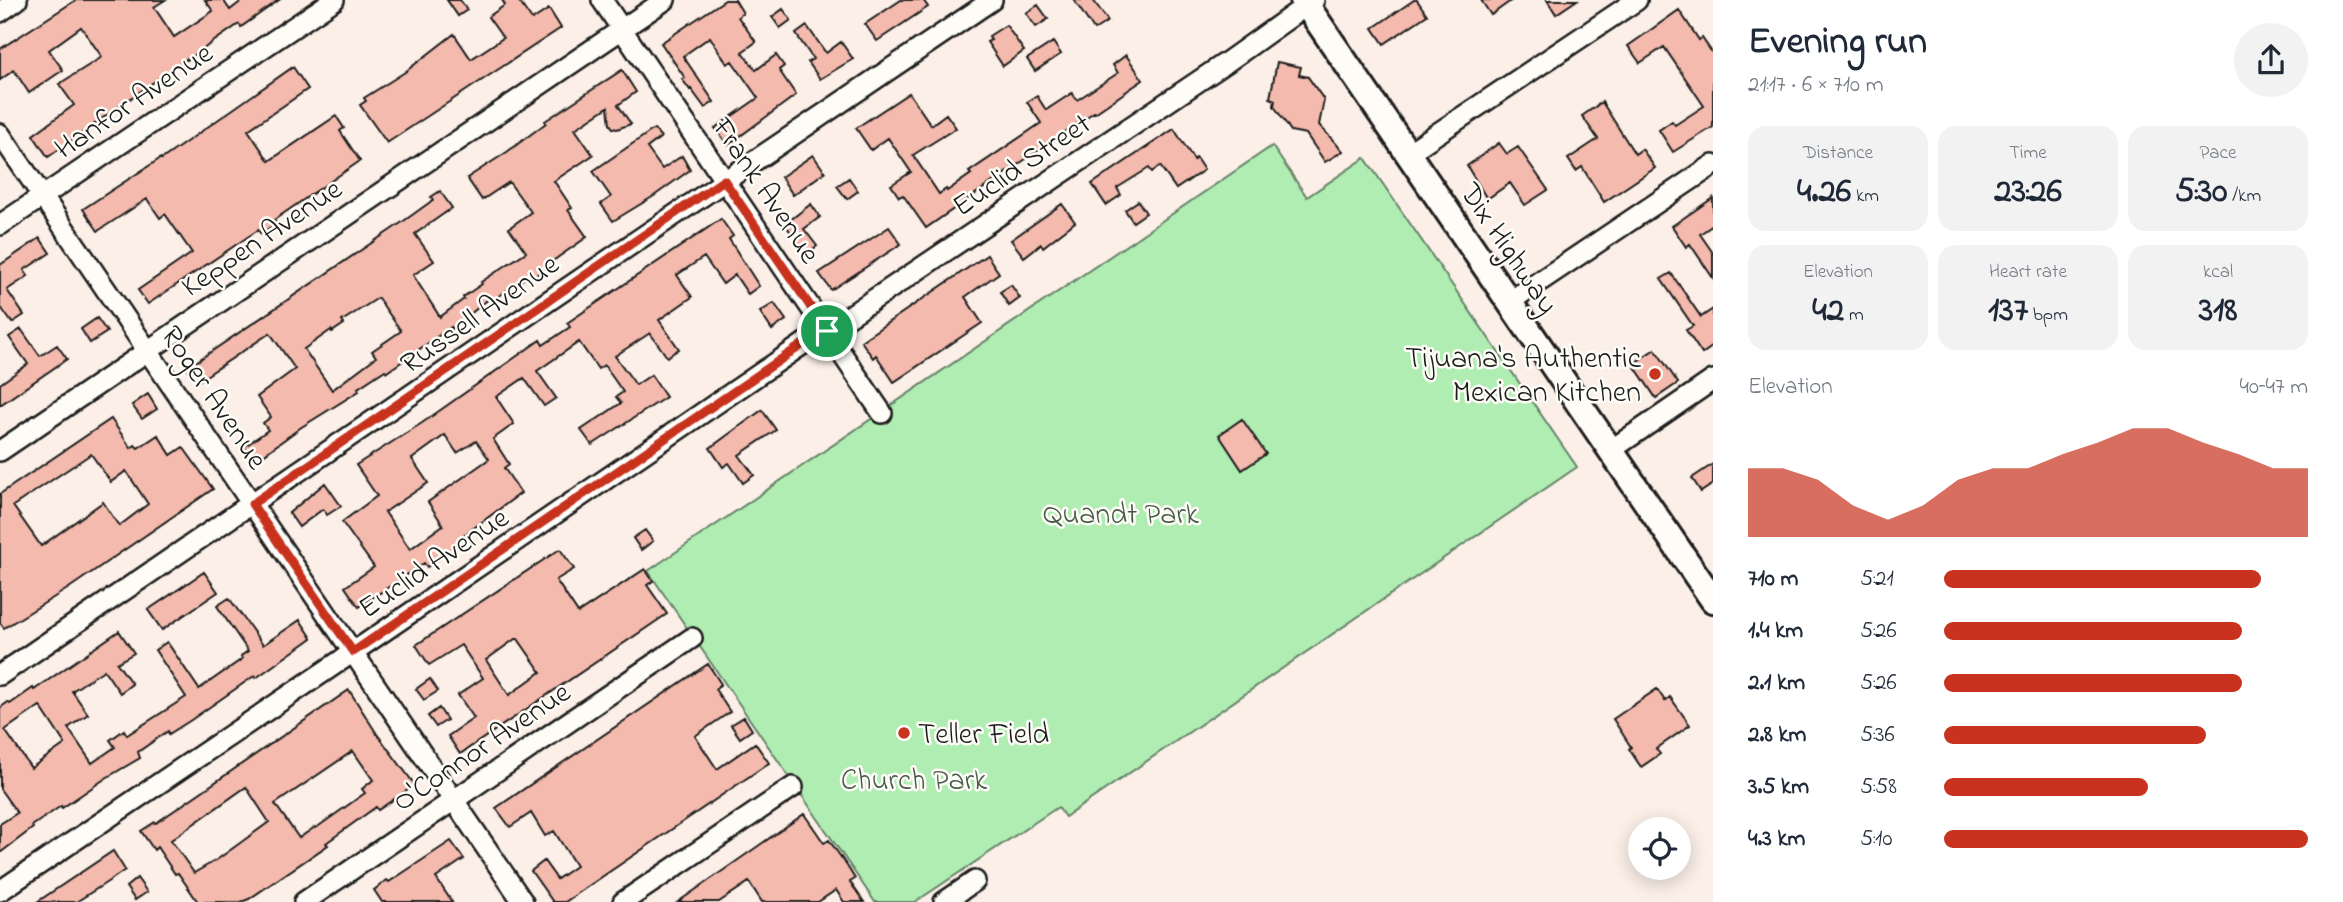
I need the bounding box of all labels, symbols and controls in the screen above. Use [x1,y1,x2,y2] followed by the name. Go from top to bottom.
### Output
[1748,15,1927,71] text: Evening run
[2234,23,2308,97] button: share
[47,33,223,172] street label: Hanfor Avenue
[1748,69,1884,102] text: 21:17 · 6 × 710 m
[944,104,1101,229] street label: Euclid Street
[699,109,830,274] street label: Frank Avenue
[1803,140,1873,167] text: Distance
[2009,140,2047,167] text: Time
[2199,140,2237,167] text: Pace
[1797,167,1851,218] text: 4.26
[1994,167,2062,218] text: 23:26
[2175,167,2227,218] text: 5:30
[173,169,353,310] street label: Keppen Avenue
[1447,174,1568,324] street label: Dix Highway
[1851,183,1879,210] text: km
[2227,183,2261,210] text: /km
[392,244,570,387] street label: Russell Avenue
[1803,259,1873,286] text: Elevation
[1989,259,2067,286] text: Heart rate
[2203,259,2233,286] text: kcal
[1812,286,1844,337] text: 42
[1988,286,2028,337] text: 137
[2199,286,2237,337] text: 318
[797,301,857,361] pin
[1844,302,1864,329] text: m
[2028,302,2068,329] text: bpm
[808,312,846,350] icon: arrive
[148,318,277,480] street label: Roger Avenue
[1405,338,1642,416] place label: Tijuana's Authentic Mexican Kitchen
[1647,366,1663,382] marker: Tijuana's Authentic Mexican Kitchen
[1748,371,1833,404] text: Elevation
[2239,371,2308,404] text: 40–47 m
[1043,494,1200,538] park label: Quandt Park
[351,498,519,631] street label: Euclid Avenue
[1748,563,1798,596] text: 710 m
[1860,563,1894,596] text: 5:21
[1748,615,1803,648] text: 1.4 km
[1860,615,1897,648] text: 5:26
[1748,667,1805,700] text: 2.1 km
[1860,667,1897,700] text: 5:26
[385,672,581,824] street label: O'Connor Avenue
[918,714,1049,758] place label: Teller Field
[1748,719,1806,752] text: 2.8 km
[1860,719,1895,752] text: 5:36
[896,725,912,741] marker: Teller Field
[841,760,988,804] park label: Church Park
[1748,771,1809,804] text: 3.5 km
[1860,771,1897,804] text: 5:58
[1628,817,1691,880] map controls
[1628,817,1691,880] button: locate
[1748,823,1805,856] text: 4.3 km
[1860,823,1892,856] text: 5:10

